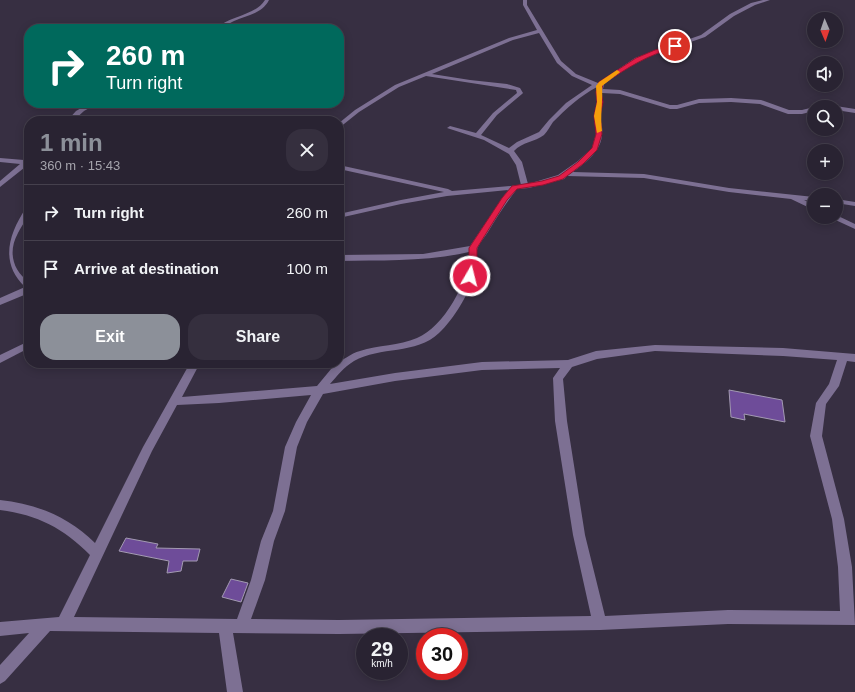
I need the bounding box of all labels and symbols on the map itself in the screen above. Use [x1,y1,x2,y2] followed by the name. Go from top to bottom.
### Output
[807,12,843,48] north arrow
[658,29,692,63] pin
[449,255,491,297] position arrow
[416,628,468,680] speed limit sign: 30

